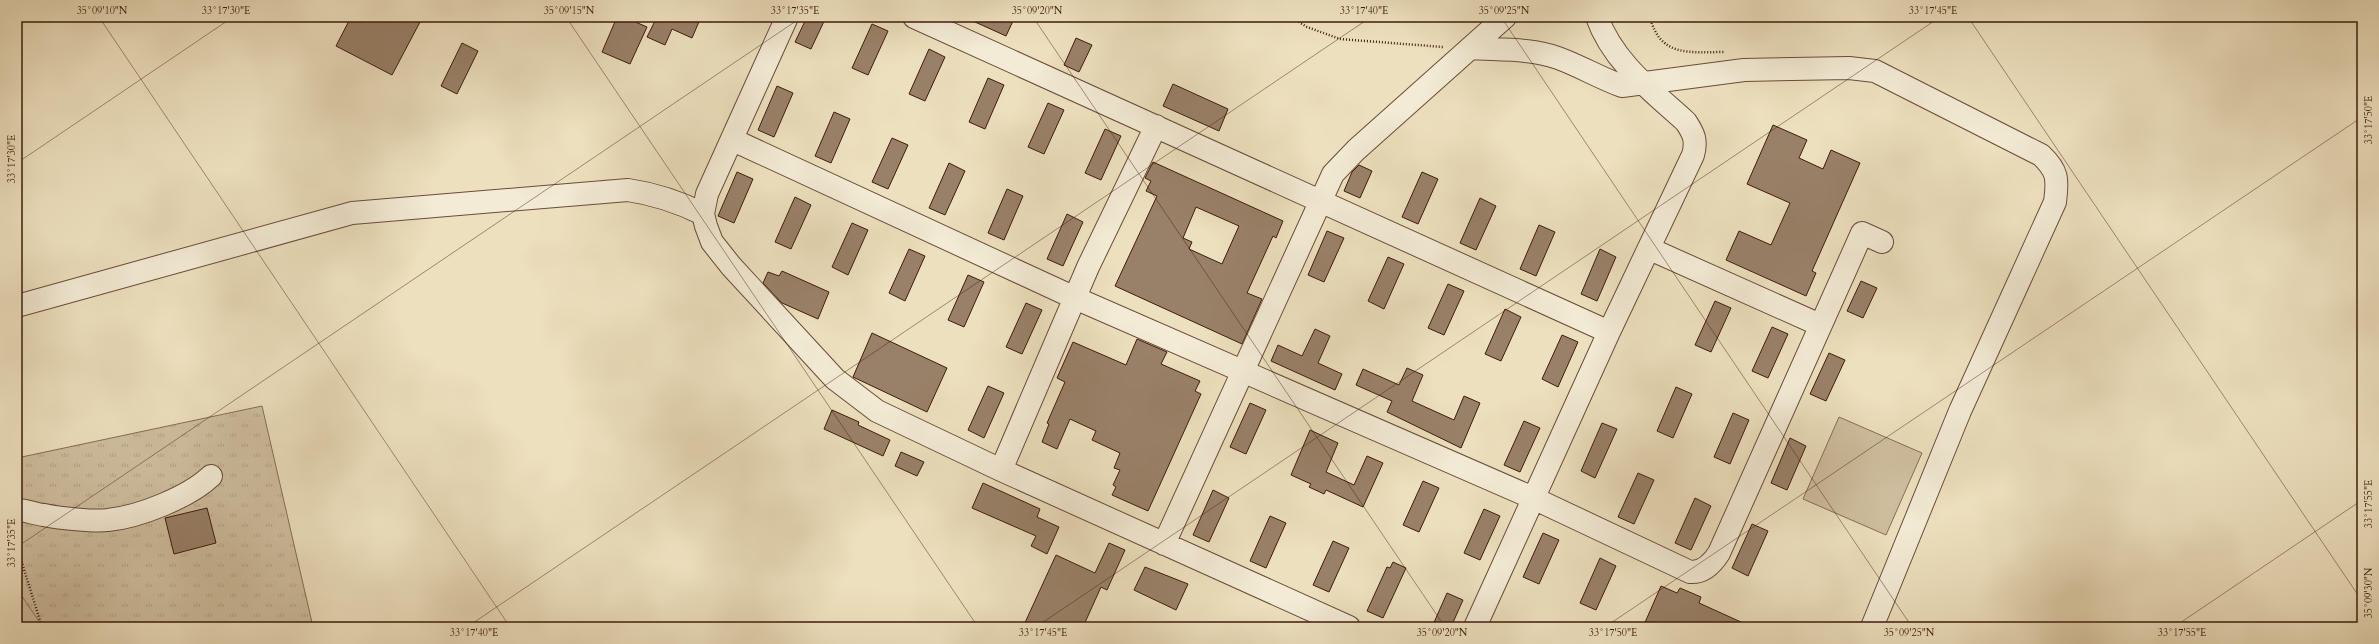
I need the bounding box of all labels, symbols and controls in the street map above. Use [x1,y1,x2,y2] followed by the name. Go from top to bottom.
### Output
[77,4,128,18] text: 35°09'10"N
[202,4,250,18] text: 33°17'30"E
[544,4,595,18] text: 35°09'15"N
[771,4,819,18] text: 33°17'35"E
[1012,4,1063,18] text: 35°09'20"N
[1340,4,1388,18] text: 33°17'40"E
[1479,4,1530,18] text: 35°09'25"N
[1909,4,1957,18] text: 33°17'45"E
[2362,96,2376,144] text: 33°17'50"E
[5,135,19,183] text: 33°17'30"E
[2362,480,2376,528] text: 33°17'55"E
[5,519,19,567] text: 33°17'35"E
[2362,567,2376,618] text: 35°09'30"N
[450,626,498,640] text: 33°17'40"E
[1019,626,1067,640] text: 33°17'45"E
[1417,626,1468,640] text: 35°09'20"N
[1589,626,1637,640] text: 33°17'50"E
[1884,626,1935,640] text: 35°09'25"N
[2158,626,2206,640] text: 33°17'55"E

